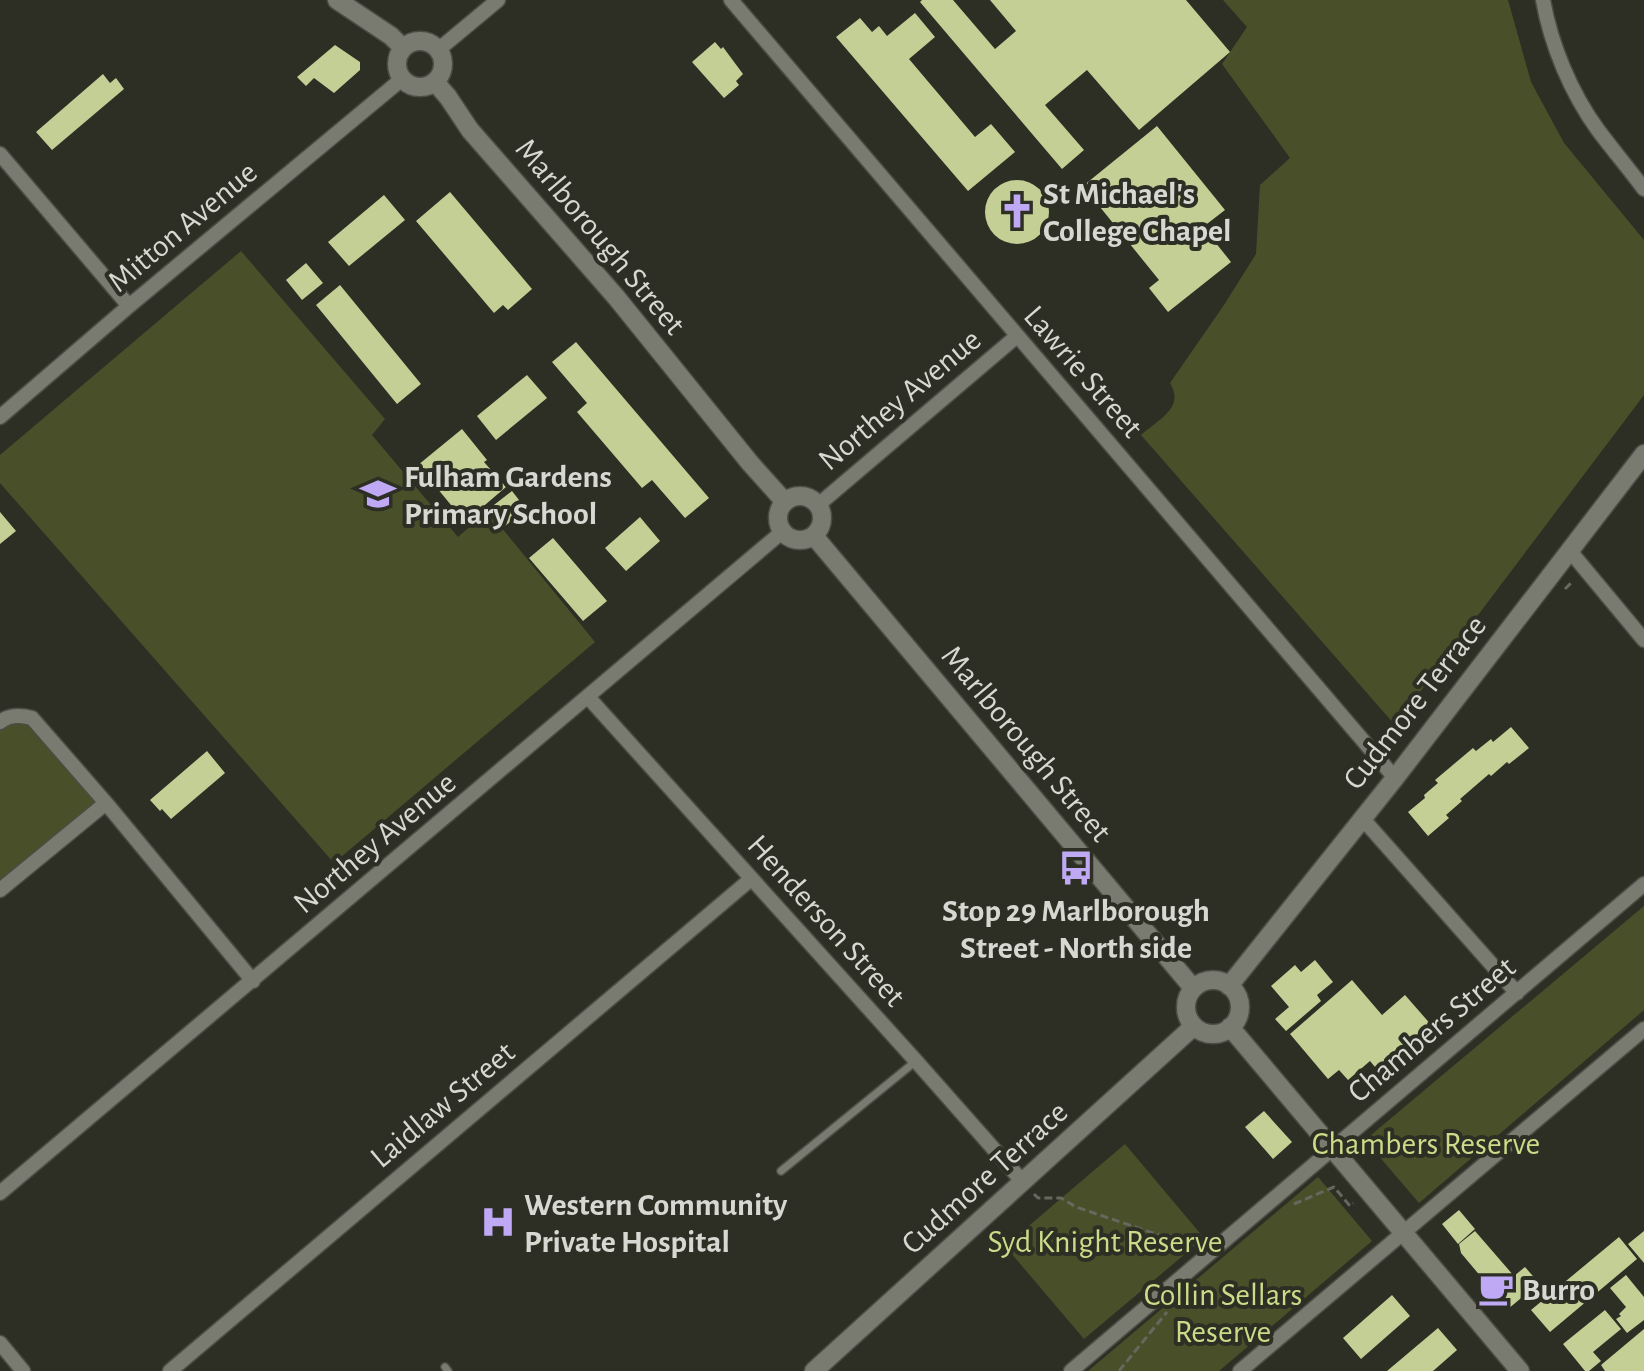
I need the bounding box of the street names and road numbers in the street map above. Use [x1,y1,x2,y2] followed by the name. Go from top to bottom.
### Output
[509,133,691,341] street label: Marlborough Street
[102,156,263,298] street label: Mitton Avenue
[1018,300,1149,444] street label: Lawrie Street
[812,323,987,477] street label: Northey Avenue
[1337,610,1492,796] street label: Cudmore Terrace
[935,640,1117,848] street label: Marlborough Street
[287,766,462,920] street label: Northey Avenue
[741,829,911,1013] street label: Henderson Street
[1342,951,1521,1109] street label: Chambers Street
[365,1036,521,1174] street label: Laidlaw Street
[896,1095,1074,1260] street label: Cudmore Terrace

